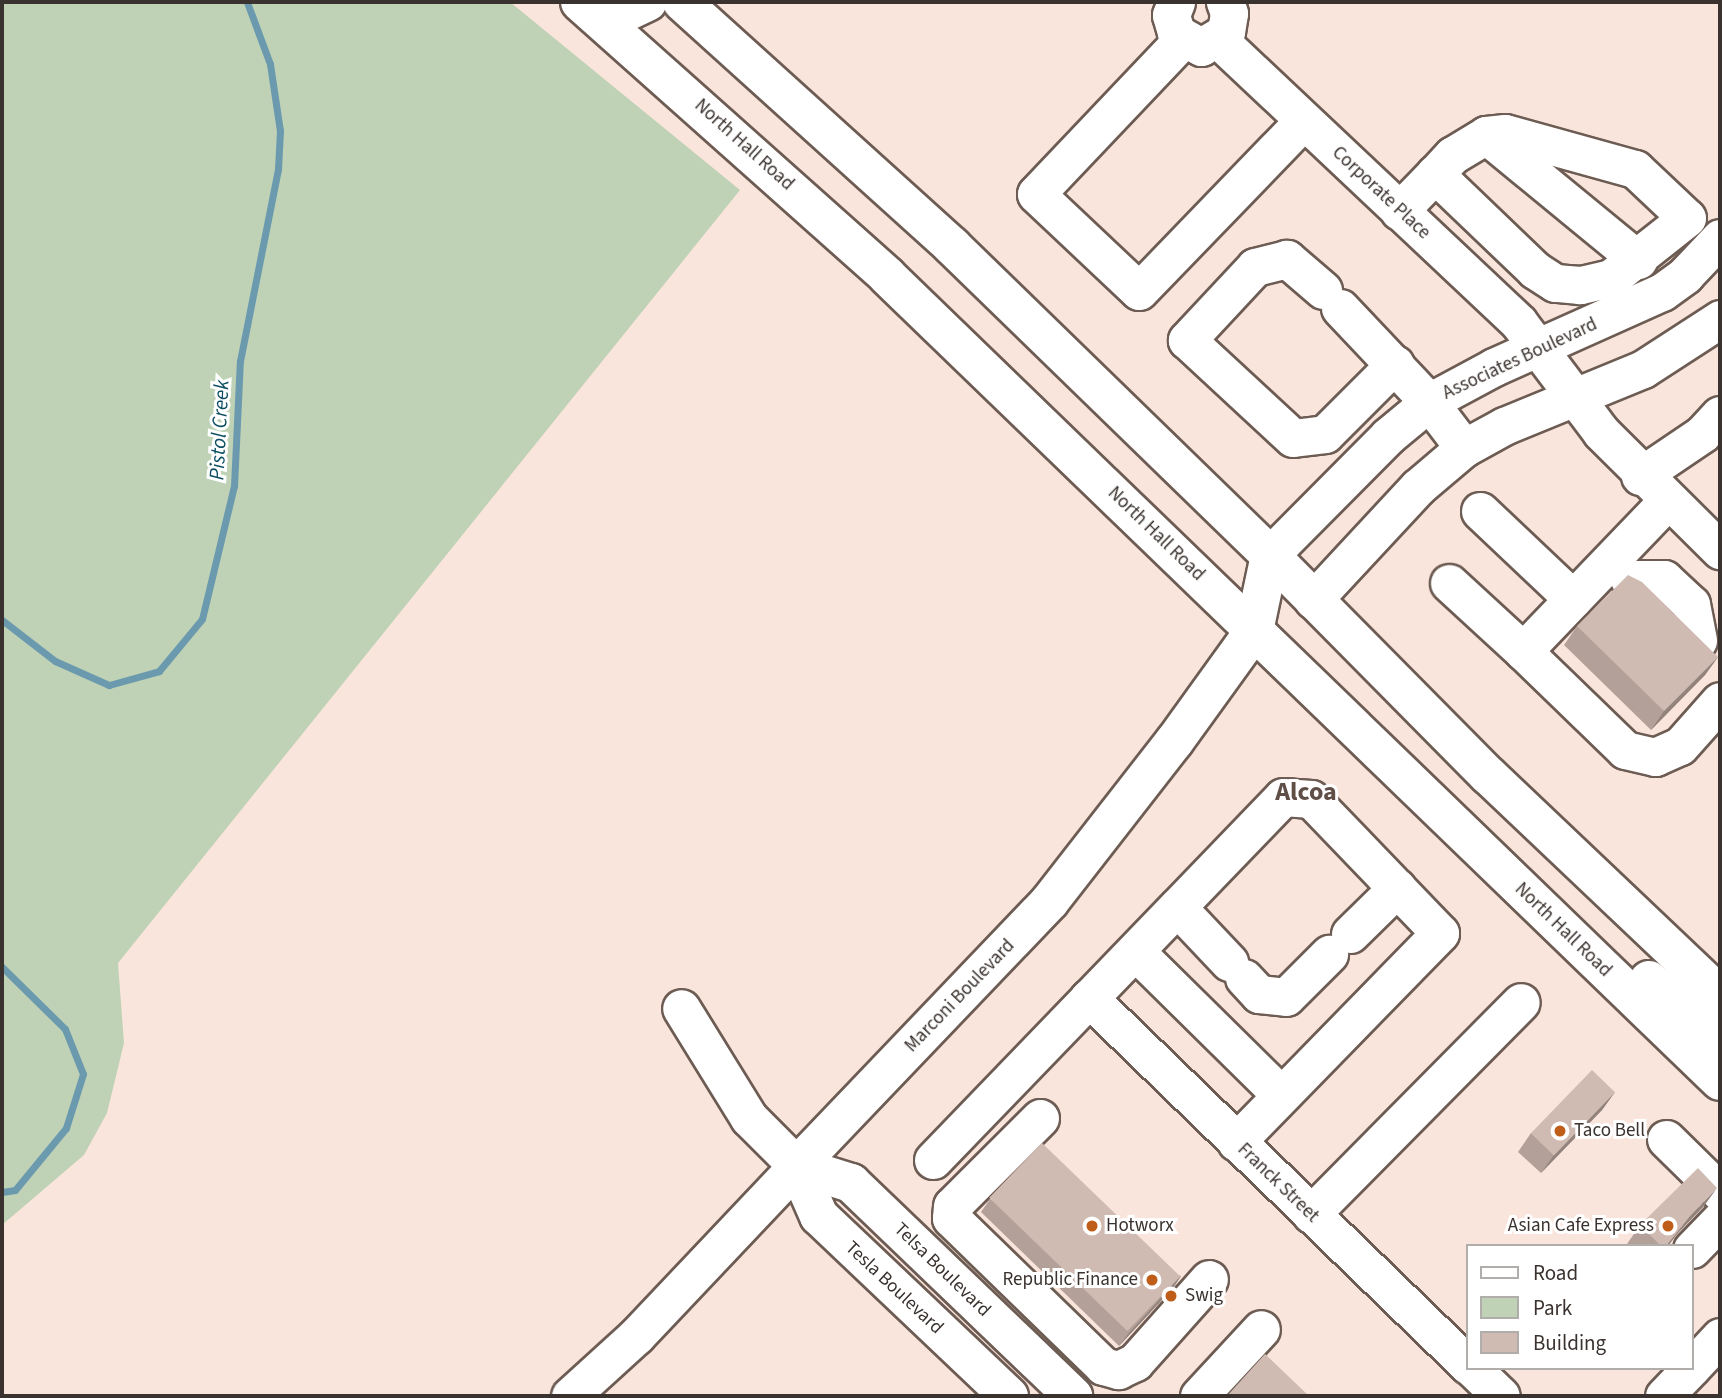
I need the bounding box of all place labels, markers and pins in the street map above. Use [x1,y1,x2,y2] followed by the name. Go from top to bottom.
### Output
[1574,1120,1645,1142] place label: Taco Bell
[1552,1123,1568,1139] marker: Taco Bell
[1106,1215,1174,1237] place label: Hotworx
[1508,1215,1654,1237] place label: Asian Cafe Express
[1084,1218,1100,1234] marker: Hotworx
[1660,1218,1676,1234] marker: Asian Cafe Express
[1002,1269,1138,1291] place label: Republic Finance
[1144,1272,1160,1288] marker: Republic Finance
[1185,1285,1223,1307] place label: Swig
[1163,1288,1179,1304] marker: Swig

